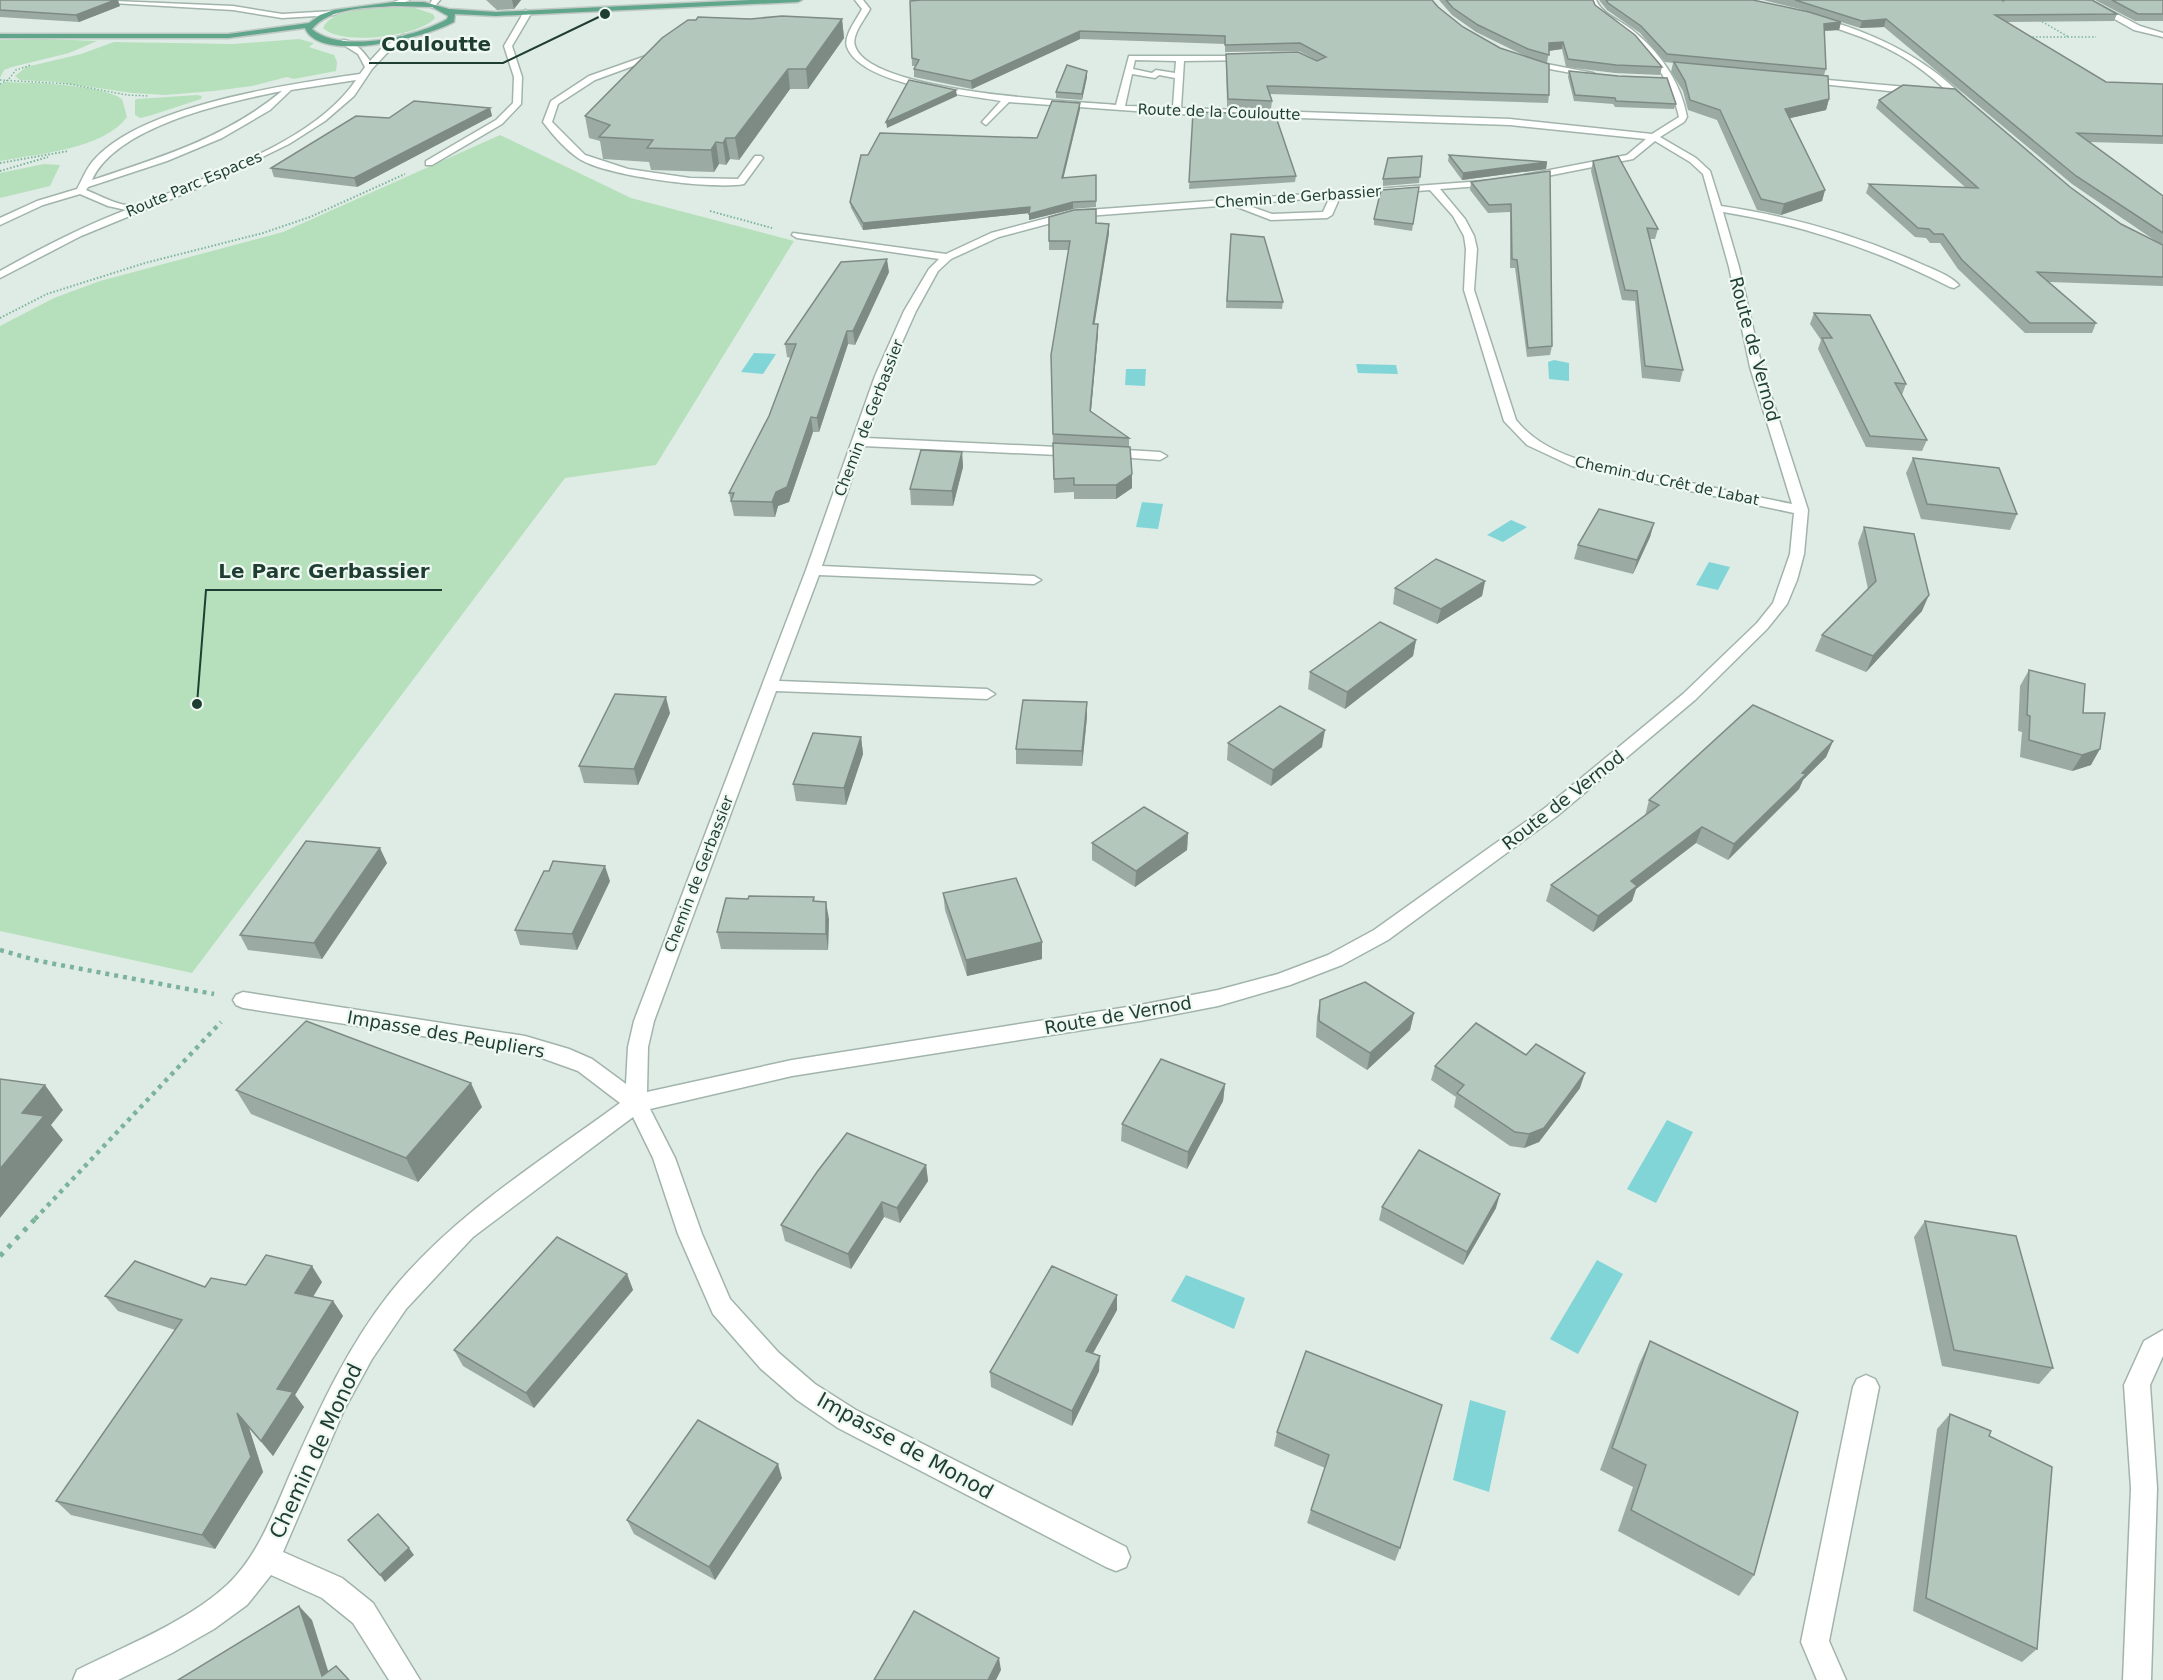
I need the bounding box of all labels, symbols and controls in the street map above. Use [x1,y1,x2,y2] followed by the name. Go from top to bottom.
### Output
[369,25,503,63] callout: Couloutte
[381,32,491,56] text: Couloutte
[1137,100,1301,124] street label: Route de la Couloutte
[123,147,265,221] street label: Route Parc Espaces
[1214,182,1383,212] street label: Chemin de Gerbassier
[1726,274,1784,424] street label: Route de Vernod
[831,336,908,499] street label: Chemin de Gerbassier
[1573,453,1761,509] street label: Chemin du Crêt de Labat
[206,552,442,590] callout: Le Parc Gerbassier
[218,559,430,583] text: Le Parc Gerbassier
[1498,746,1628,854] street label: Route de Vernod
[661,792,738,955] street label: Chemin de Gerbassier
[1043,992,1193,1038] street label: Route de Vernod
[345,1006,547,1062] street label: Impasse des Peupliers
[265,1360,367,1542] street label: Chemin de Monod
[813,1388,997,1504] street label: Impasse de Monod

